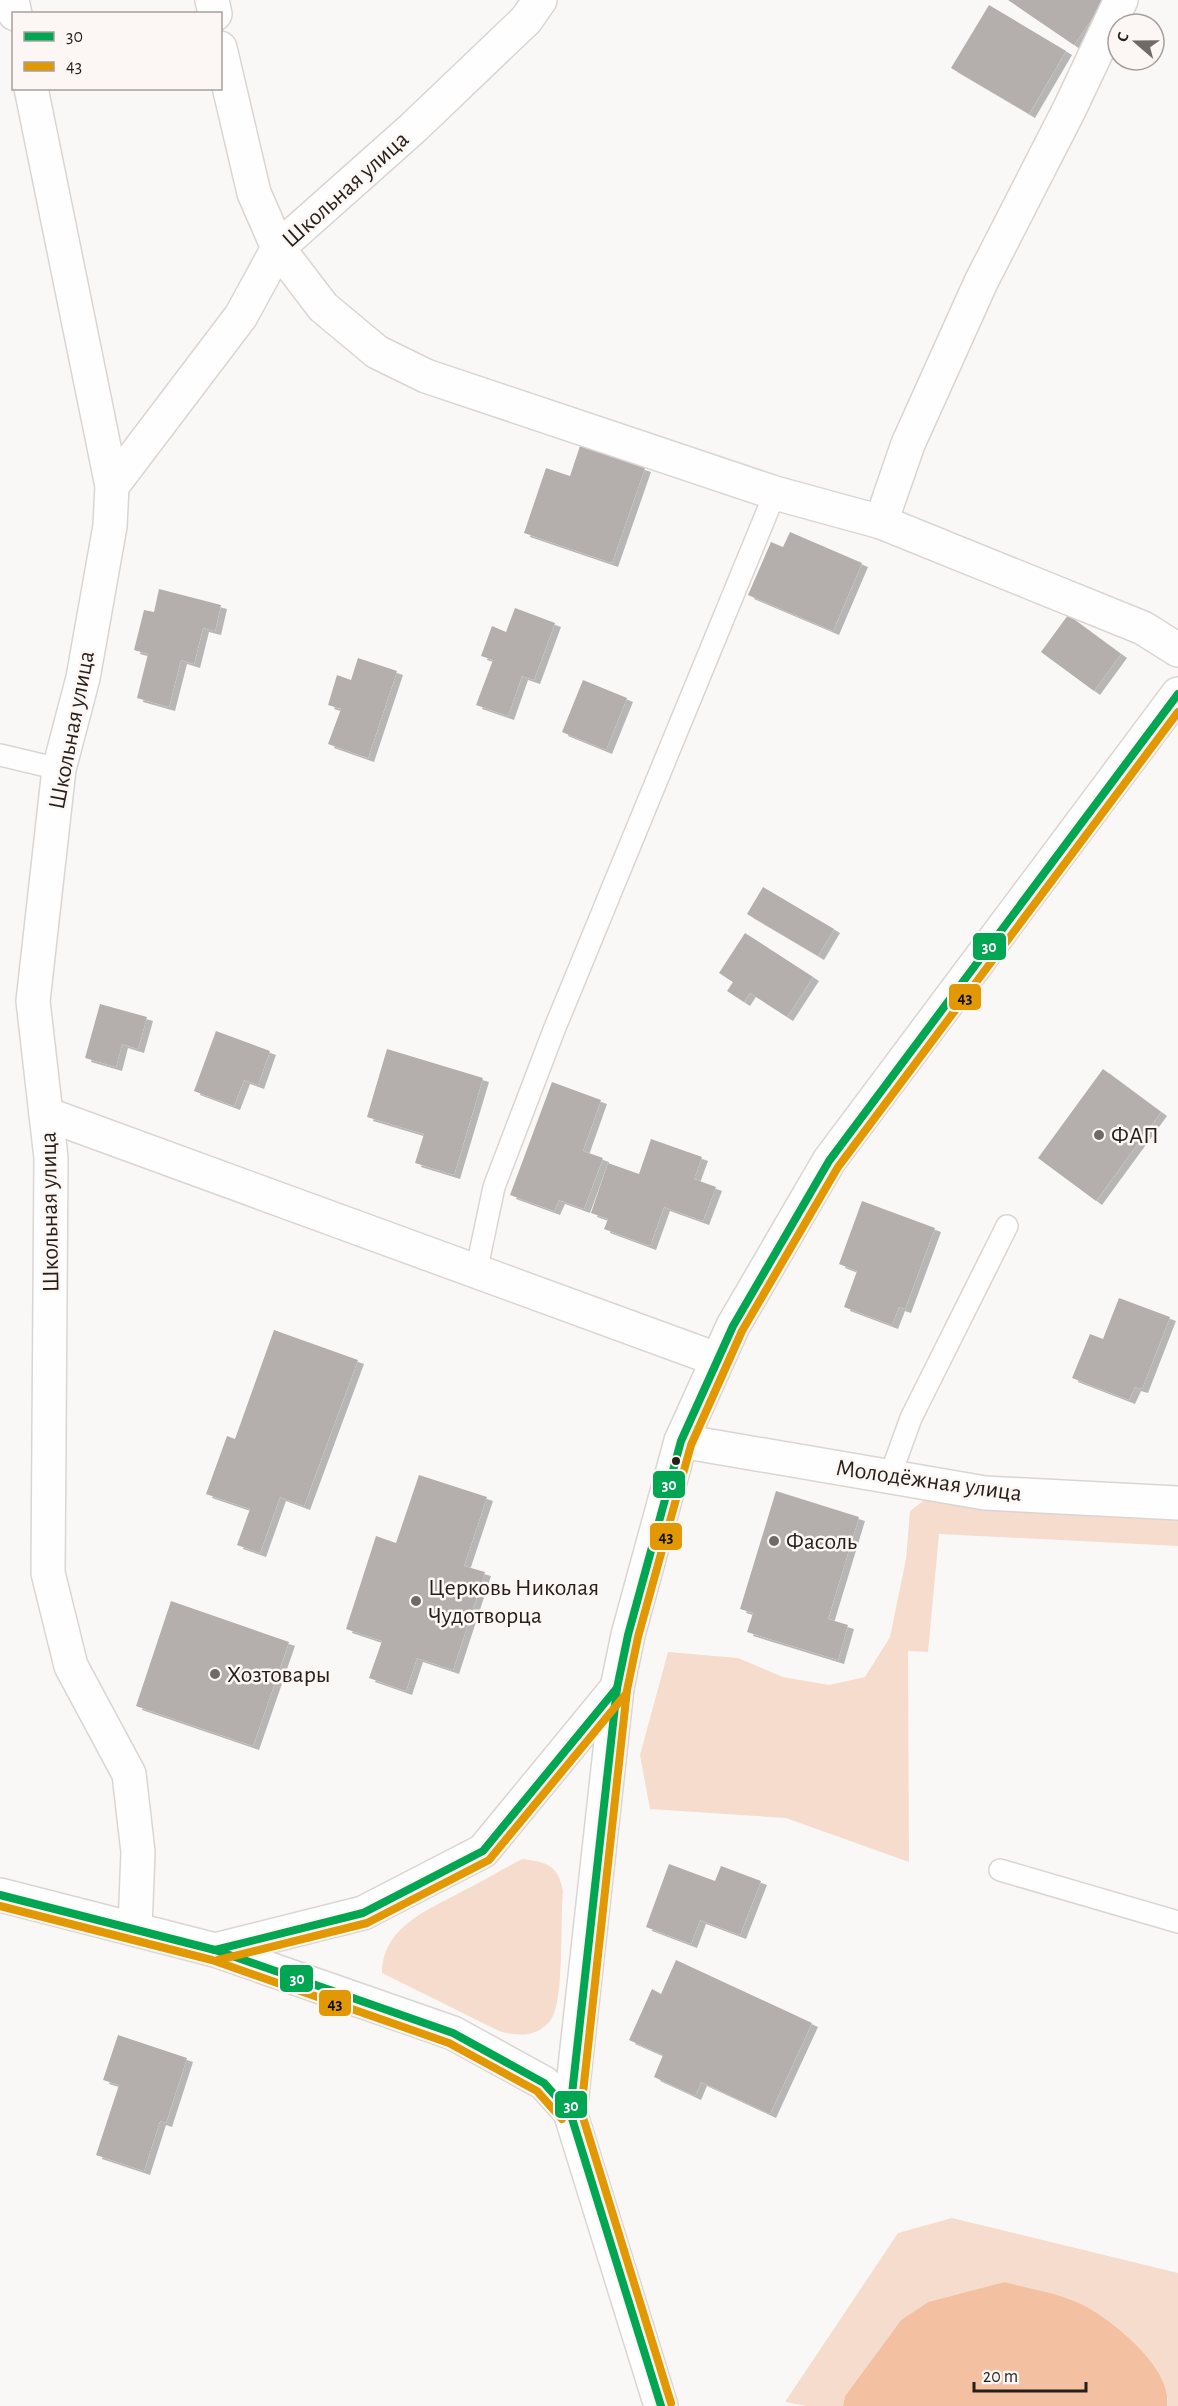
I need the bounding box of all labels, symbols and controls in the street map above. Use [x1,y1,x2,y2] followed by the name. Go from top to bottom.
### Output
[12,12,222,90] legend
[1106,12,1166,72] north arrow
[66,28,83,46] text: 30
[1114,30,1132,44] text: С
[66,58,82,76] text: 43
[278,127,414,252] street label: Школьная улица
[45,649,99,811] street label: Школьная улица
[972,932,1007,961] line badge: 30
[981,939,997,955] text: 30
[948,983,982,1011] line badge: 43
[958,990,973,1006] text: 43
[1111,1124,1159,1148] place label: ФАП
[1092,1128,1106,1142] marker: ФАП
[37,1131,63,1293] street label: Школьная улица
[670,1455,682,1467] unlabelled marker
[834,1456,1023,1506] street label: Молодёжная улица
[652,1470,686,1499] line badge: 30
[661,1477,677,1493] text: 30
[649,1522,683,1551] line badge: 43
[659,1529,674,1545] text: 43
[786,1530,857,1554] place label: Фасоль
[767,1534,781,1548] marker: Фасоль
[428,1576,599,1628] place label: Церковь Николая Чудотворца
[409,1594,423,1608] marker: Церковь Николая Чудотворца
[227,1663,330,1687] place label: Хозтовары
[208,1667,222,1681] marker: Хозтовары
[279,1964,314,1993] line badge: 30
[289,1971,305,1987] text: 30
[318,1989,352,2017] line badge: 43
[328,1996,343,2012] text: 43
[554,2090,588,2119] line badge: 30
[563,2098,579,2114] text: 30
[974,2355,1086,2393] scale bar
[983,2368,1018,2386] text: 20 m

